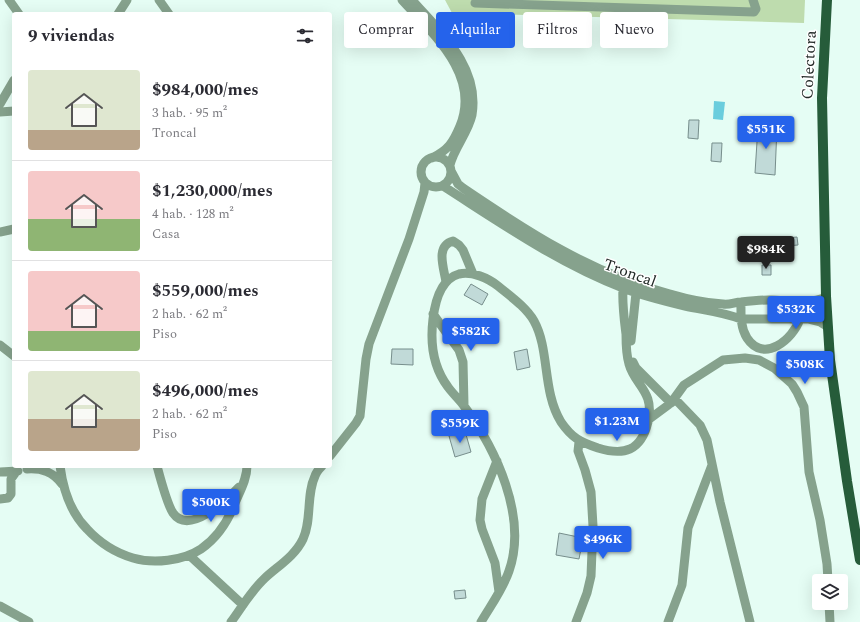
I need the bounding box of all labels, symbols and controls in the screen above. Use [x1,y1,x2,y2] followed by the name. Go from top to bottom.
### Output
[344,12,428,48] chip: Comprar
[436,12,515,48] chip: Alquilar
[523,12,592,48] chip: Filtros
[600,12,668,48] chip: Nuevo
[28,23,115,49] text: 9 viviendas
[294,25,316,47] icon: filters
[795,30,823,100] street label: Colectora
[152,77,259,103] text: $984,000/mes
[60,86,108,134] icon: home
[152,103,227,123] text: 3 hab. · 95 m²
[738,116,794,150] pin: $551K
[746,119,786,139] text: $551K
[152,123,196,143] text: Troncal
[152,178,273,204] text: $1,230,000/mes
[60,187,108,235] icon: home
[152,204,234,224] text: 4 hab. · 128 m²
[152,224,180,244] text: Casa
[738,236,794,270] pin: $984K
[746,239,786,259] text: $984K
[600,252,660,294] street label: Troncal
[152,278,259,304] text: $559,000/mes
[60,287,108,335] icon: home
[768,296,824,330] pin: $532K
[776,299,816,319] text: $532K
[152,304,227,324] text: 2 hab. · 62 m²
[443,318,499,352] pin: $582K
[451,321,491,341] text: $582K
[152,324,177,344] text: Piso
[777,351,833,385] pin: $508K
[785,354,825,374] text: $508K
[152,378,259,404] text: $496,000/mes
[60,387,108,435] icon: home
[152,404,227,424] text: 2 hab. · 62 m²
[584,408,650,442] pin: $1.23M
[432,410,488,444] pin: $559K
[594,411,640,431] text: $1.23M
[440,413,480,433] text: $559K
[152,424,177,444] text: Piso
[183,489,239,523] pin: $500K
[191,492,231,512] text: $500K
[575,526,631,560] pin: $496K
[583,529,623,549] text: $496K
[812,574,848,610] map controls
[812,574,848,610] button: layers

